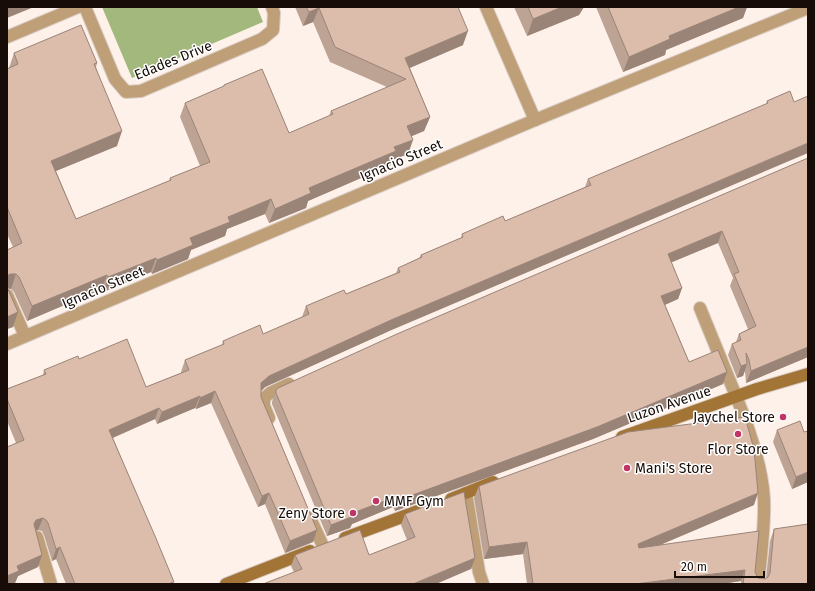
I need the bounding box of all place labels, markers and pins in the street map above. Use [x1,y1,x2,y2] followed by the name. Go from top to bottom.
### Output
[693,409,775,426] place label: Jaychel Store
[778,412,788,422] marker: Jaychel Store
[733,429,743,439] marker: Flor Store
[707,441,769,458] place label: Flor Store
[635,460,712,477] place label: Mani's Store
[622,463,632,473] marker: Mani's Store
[384,493,444,510] place label: MMF Gym
[371,496,381,506] marker: MMF Gym
[278,505,345,522] place label: Zeny Store
[348,508,358,518] marker: Zeny Store

